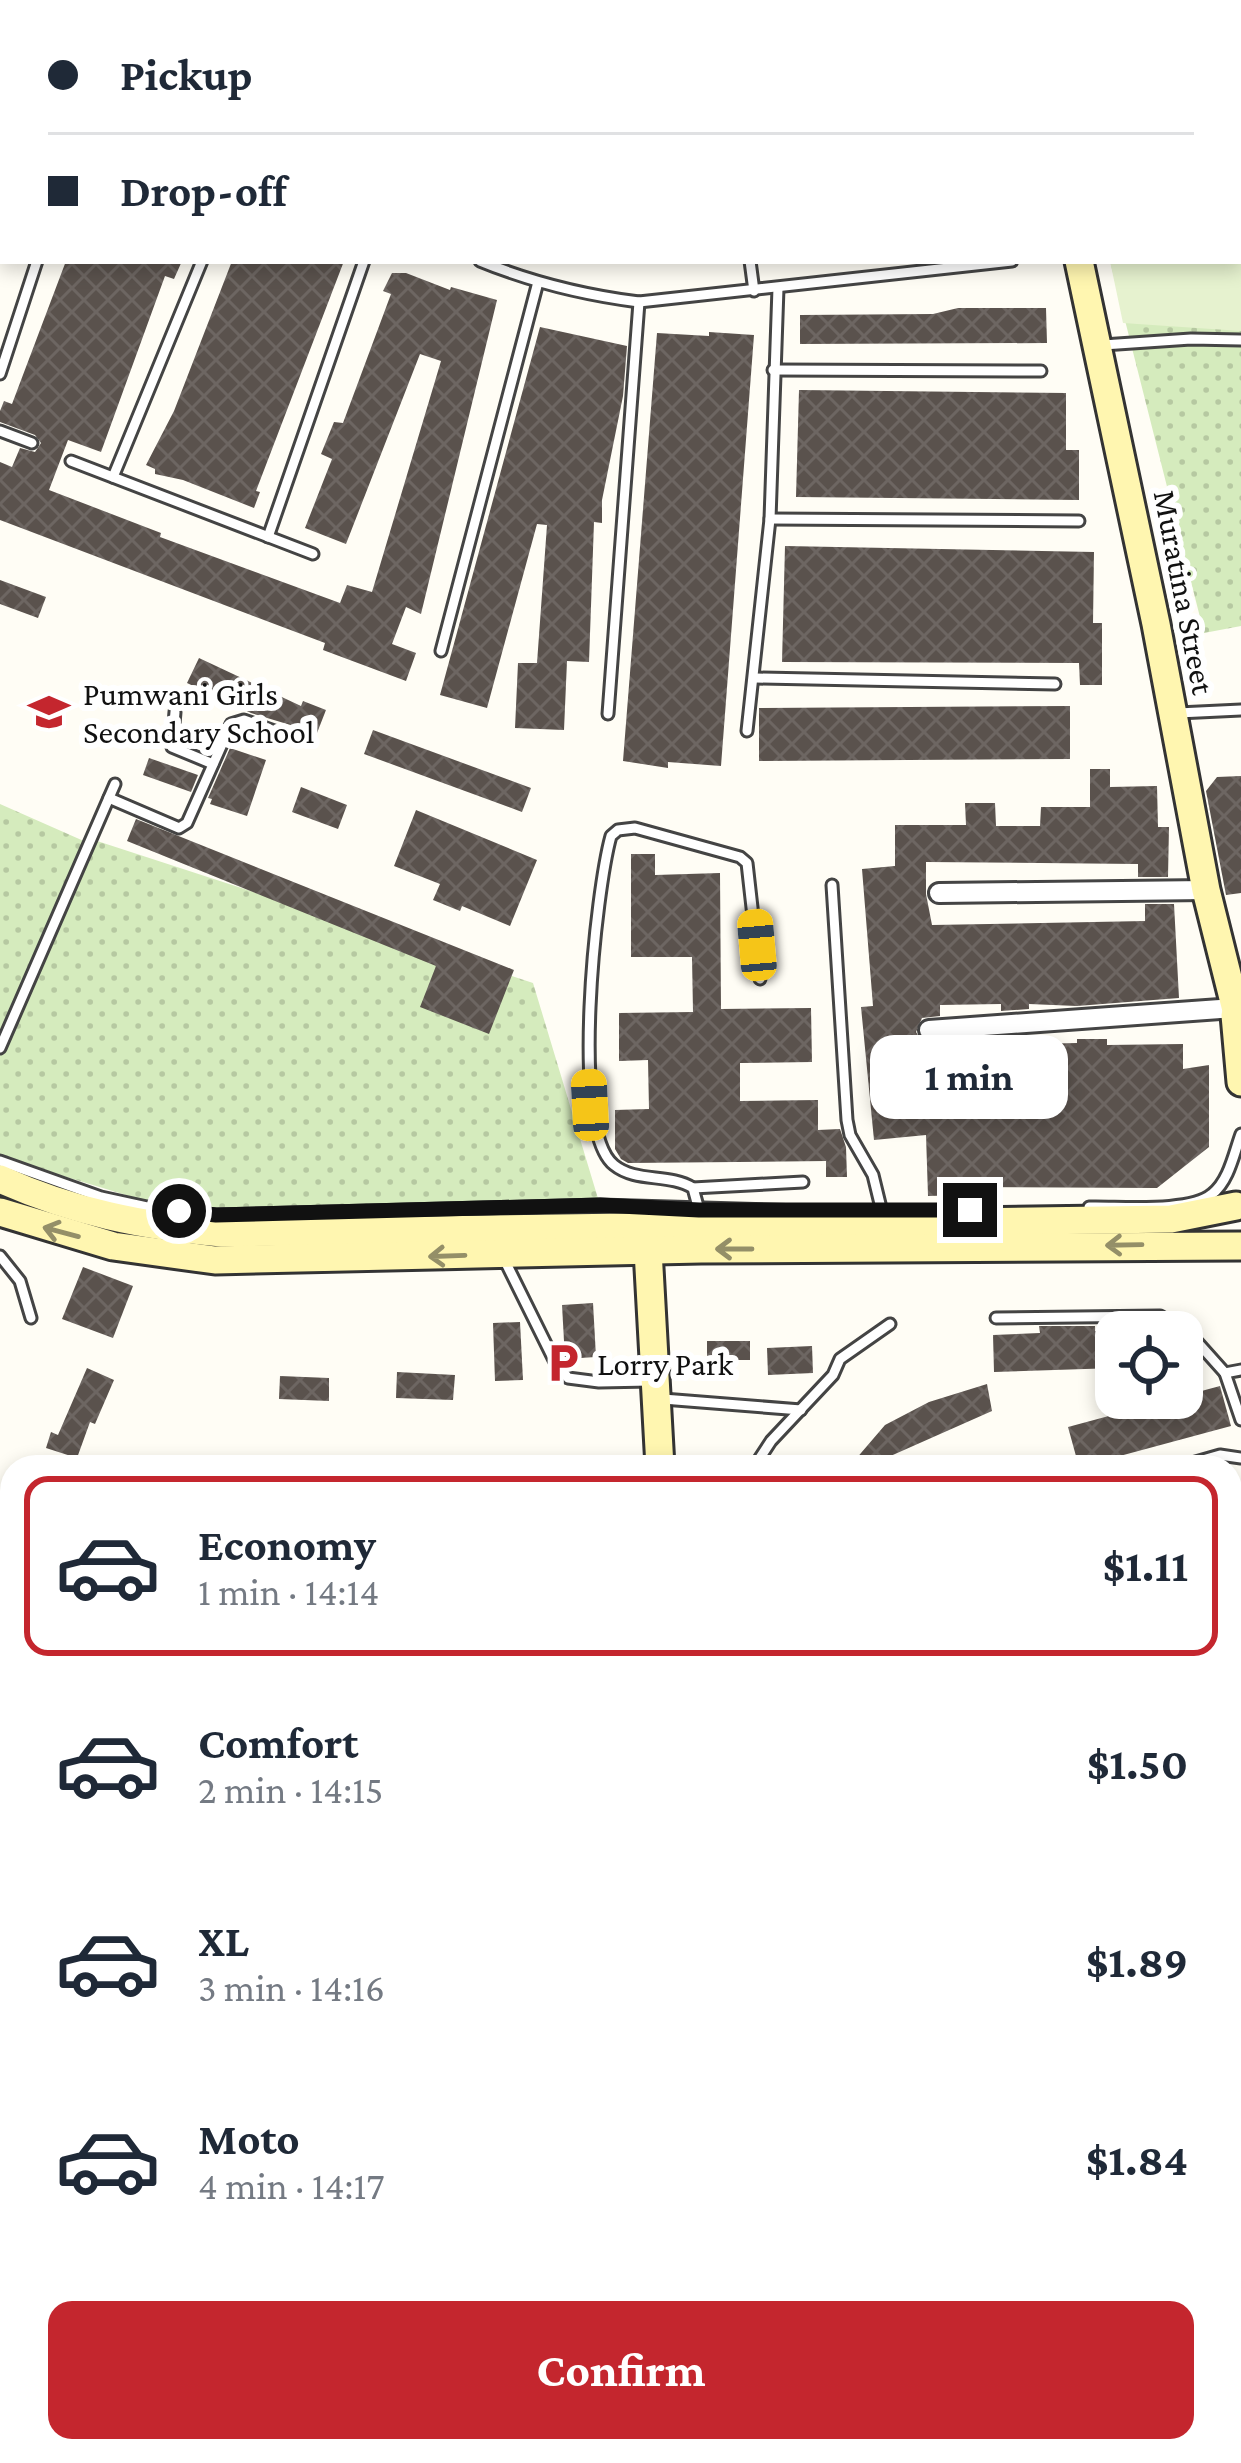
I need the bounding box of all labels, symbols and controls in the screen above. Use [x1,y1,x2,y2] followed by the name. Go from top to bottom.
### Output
[120,50,253,100] text: Pickup
[120,166,287,216] text: Drop-off
[1147,487,1223,698] street label: Muratina Street
[83,675,315,750] place label: Pumwani Girls Secondary School
[26,689,72,735] school or university icon: Pumwani Girls Secondary School
[736,908,778,982] car
[871,1036,1069,1120] callout: 1 min
[925,1055,1013,1098] text: 1 min
[570,1068,610,1142] car
[943,1183,997,1237] route end
[152,1184,206,1238] route start
[42,1219,80,1241] one-way arrow
[1105,1234,1144,1256] one-way arrow
[715,1238,754,1260] one-way arrow
[428,1245,467,1268] one-way arrow
[1095,1311,1203,1419] map controls
[1095,1311,1203,1419] button: locate
[540,1340,586,1386] parking icon: Lorry Park
[597,1345,734,1382] place label: Lorry Park
[54,1512,162,1620] icon: car
[198,1520,376,1570] text: Economy
[1102,1541,1188,1591] text: $1.11
[198,1570,379,1613] text: 1 min · 14:14
[54,1710,162,1818] icon: car
[198,1718,359,1768] text: Comfort
[1087,1739,1188,1789] text: $1.50
[198,1768,384,1811] text: 2 min · 14:15
[54,1908,162,2016] icon: car
[198,1916,249,1966] text: XL
[1086,1937,1188,1987] text: $1.89
[198,1966,385,2009] text: 3 min · 14:16
[54,2106,162,2214] icon: car
[198,2114,300,2164] text: Moto
[1086,2135,1188,2185] text: $1.84
[198,2164,384,2207] text: 4 min · 14:17
[48,2301,1194,2439] button: Confirm

